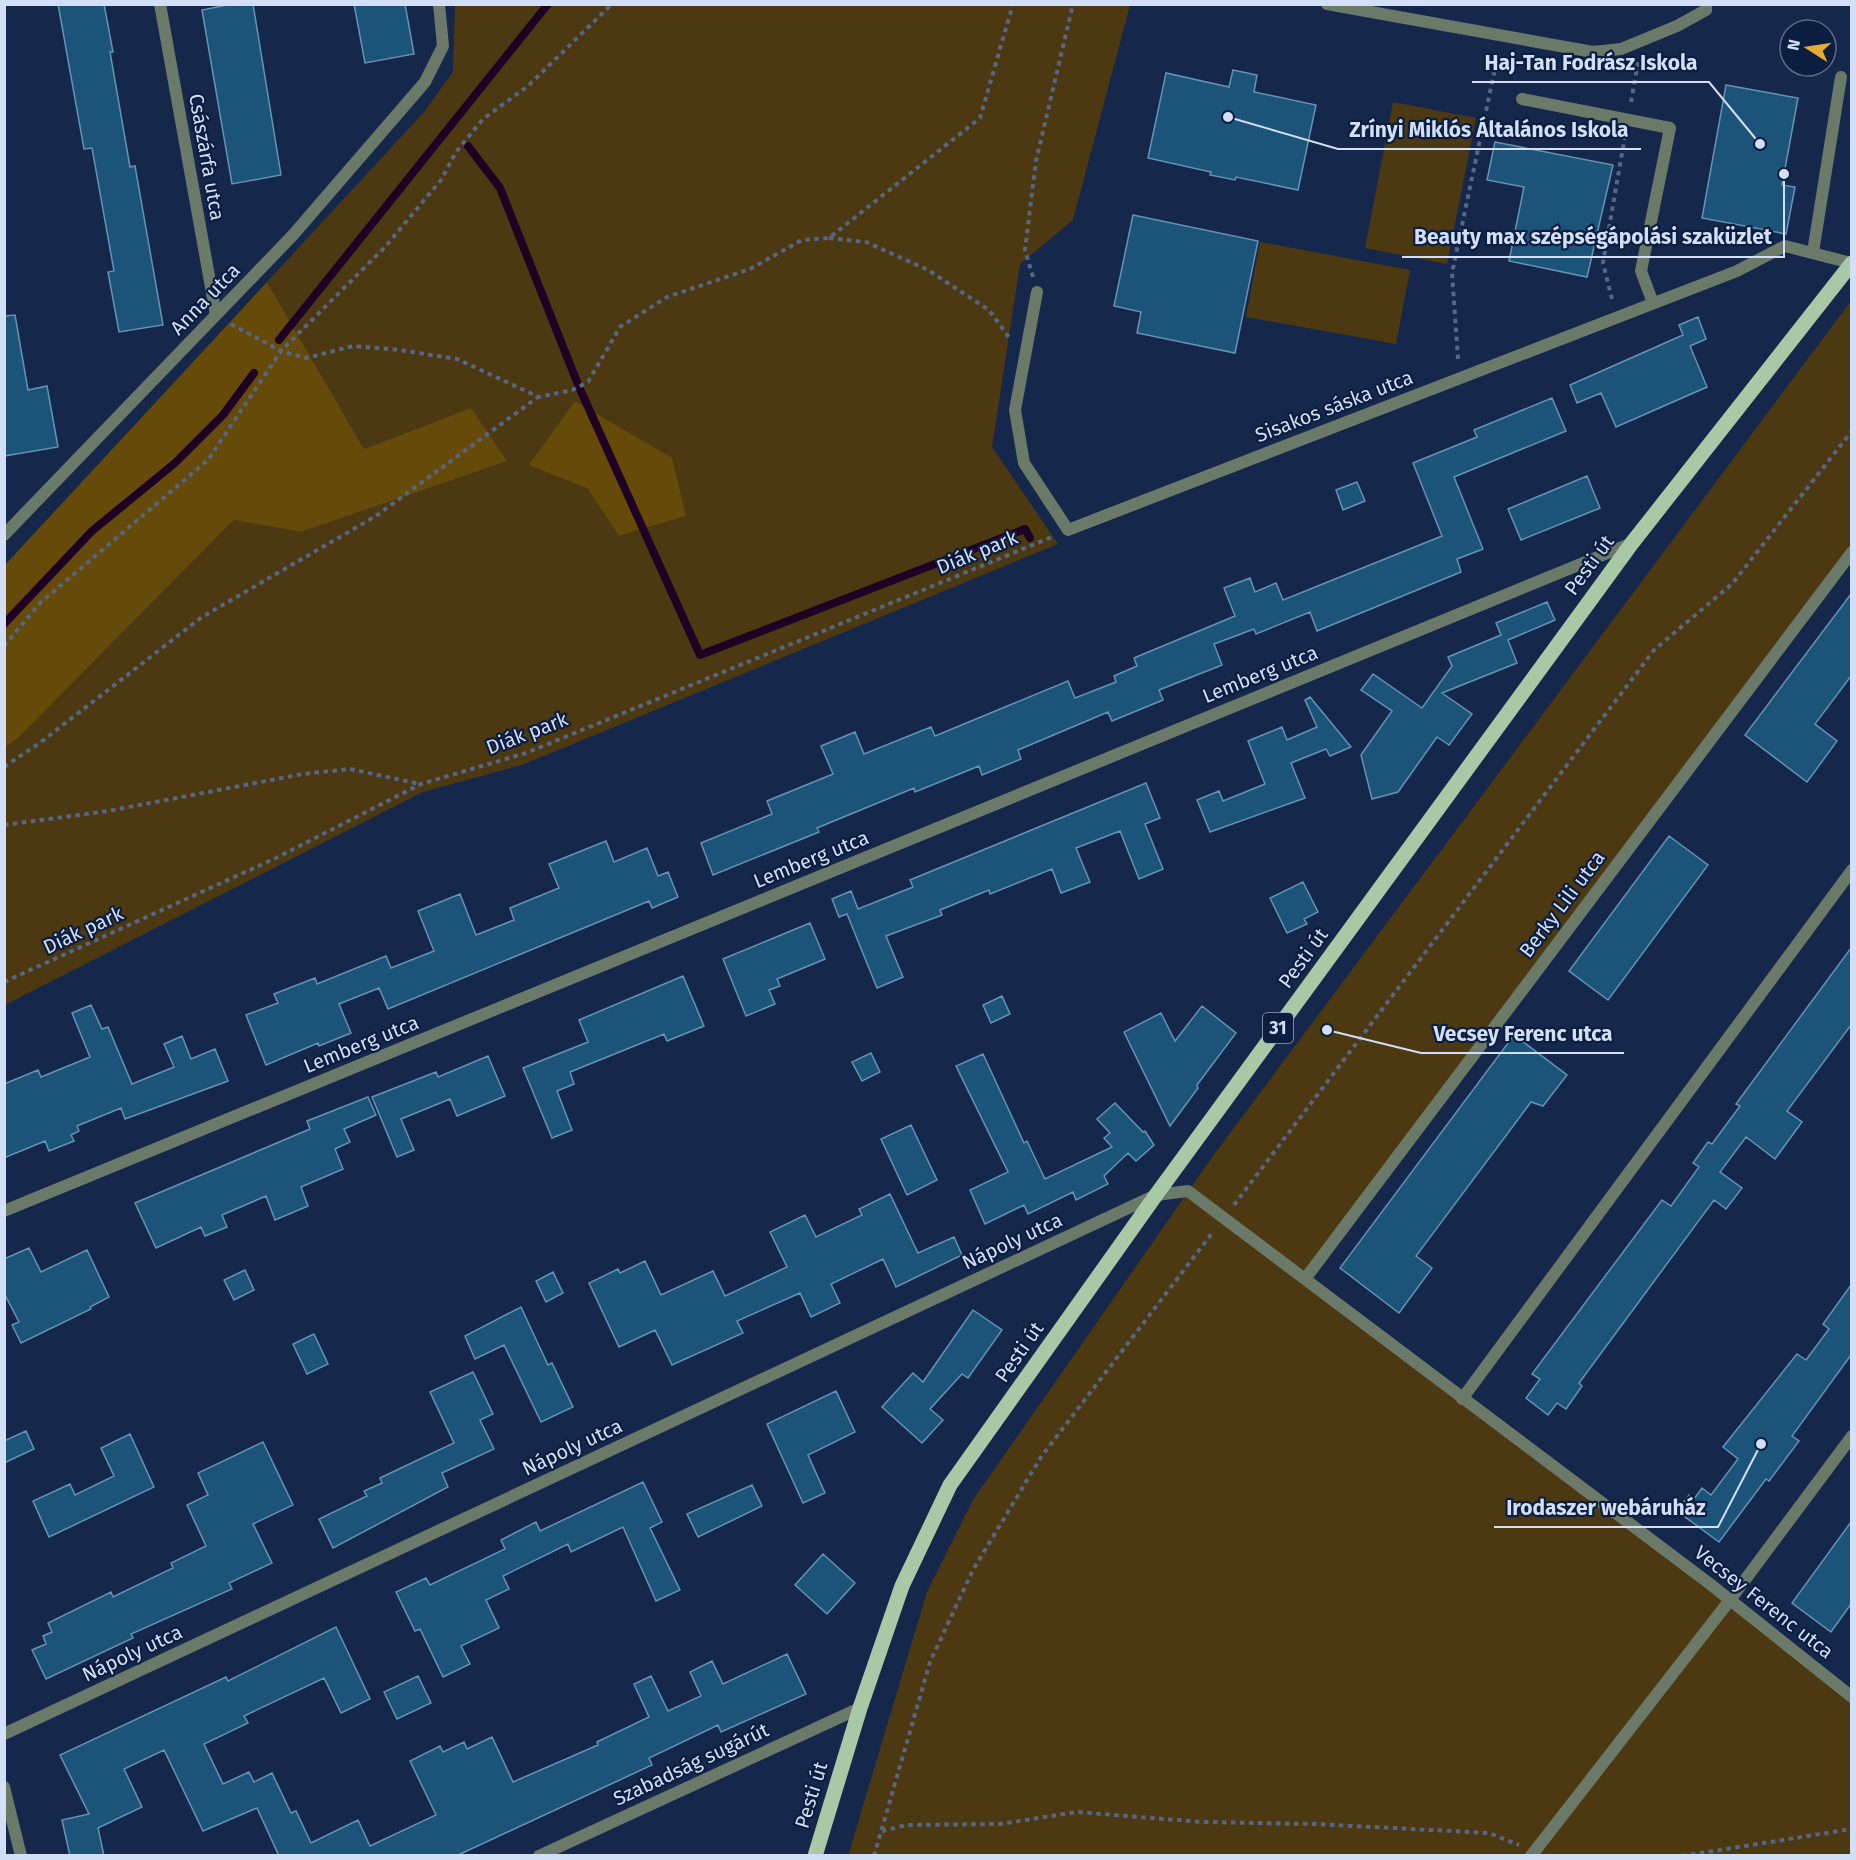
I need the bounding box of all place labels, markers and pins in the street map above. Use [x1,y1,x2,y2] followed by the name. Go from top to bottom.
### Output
[1472,43,1709,82] callout: Haj-Tan Fodrász Iskola
[1338,110,1641,149] callout: Zrínyi Miklós Általános Iskola
[1402,218,1784,257] callout: Beauty max szépségápolási szaküzlet
[1421,1014,1624,1053] callout: Vecsey Ferenc utca
[1494,1488,1718,1527] callout: Irodaszer webáruház

